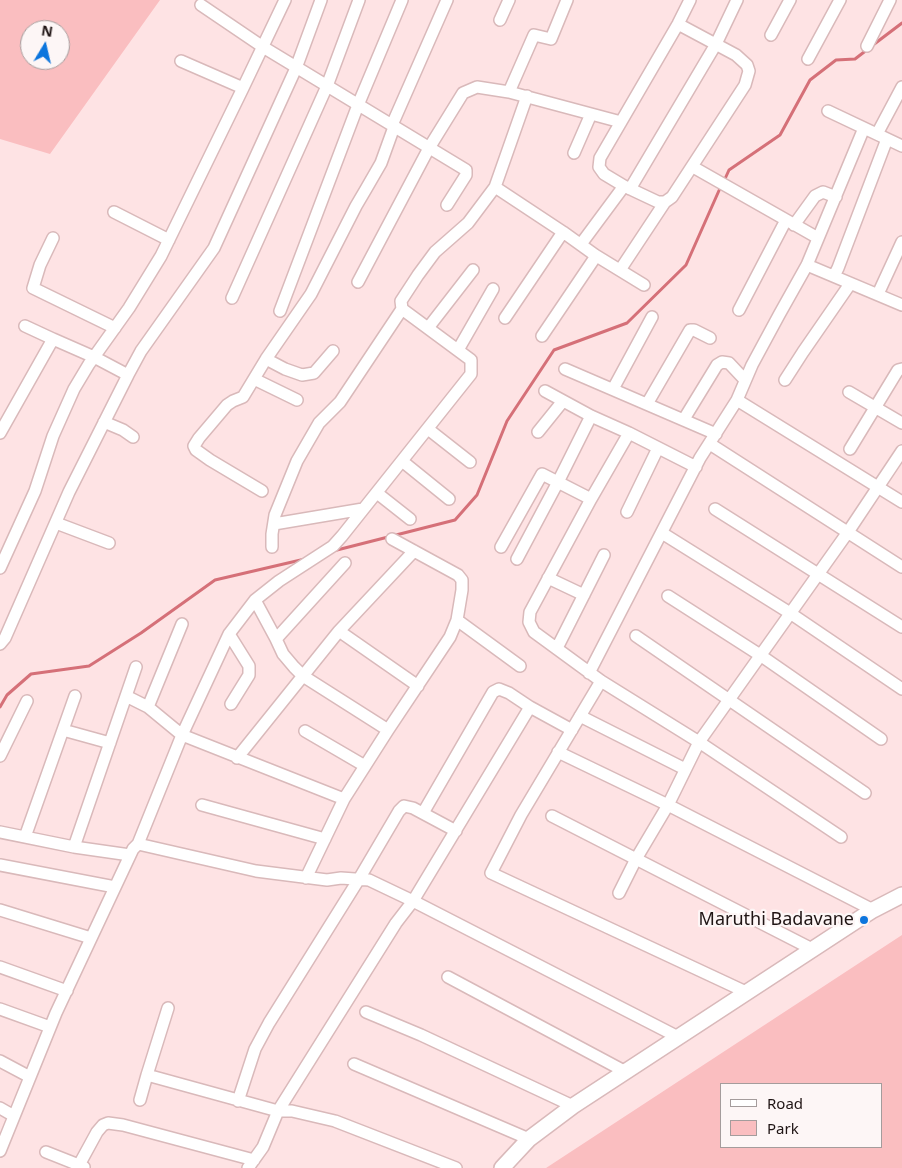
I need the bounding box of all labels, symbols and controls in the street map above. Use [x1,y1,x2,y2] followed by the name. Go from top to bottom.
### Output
[20,20,70,70] north arrow
[40,20,54,41] text: N
[699,909,854,931] place label: Maruthi Badavane
[858,914,870,926] marker: Maruthi Badavane
[720,1083,882,1148] legend
[767,1093,803,1113] text: Road
[767,1118,799,1138] text: Park

